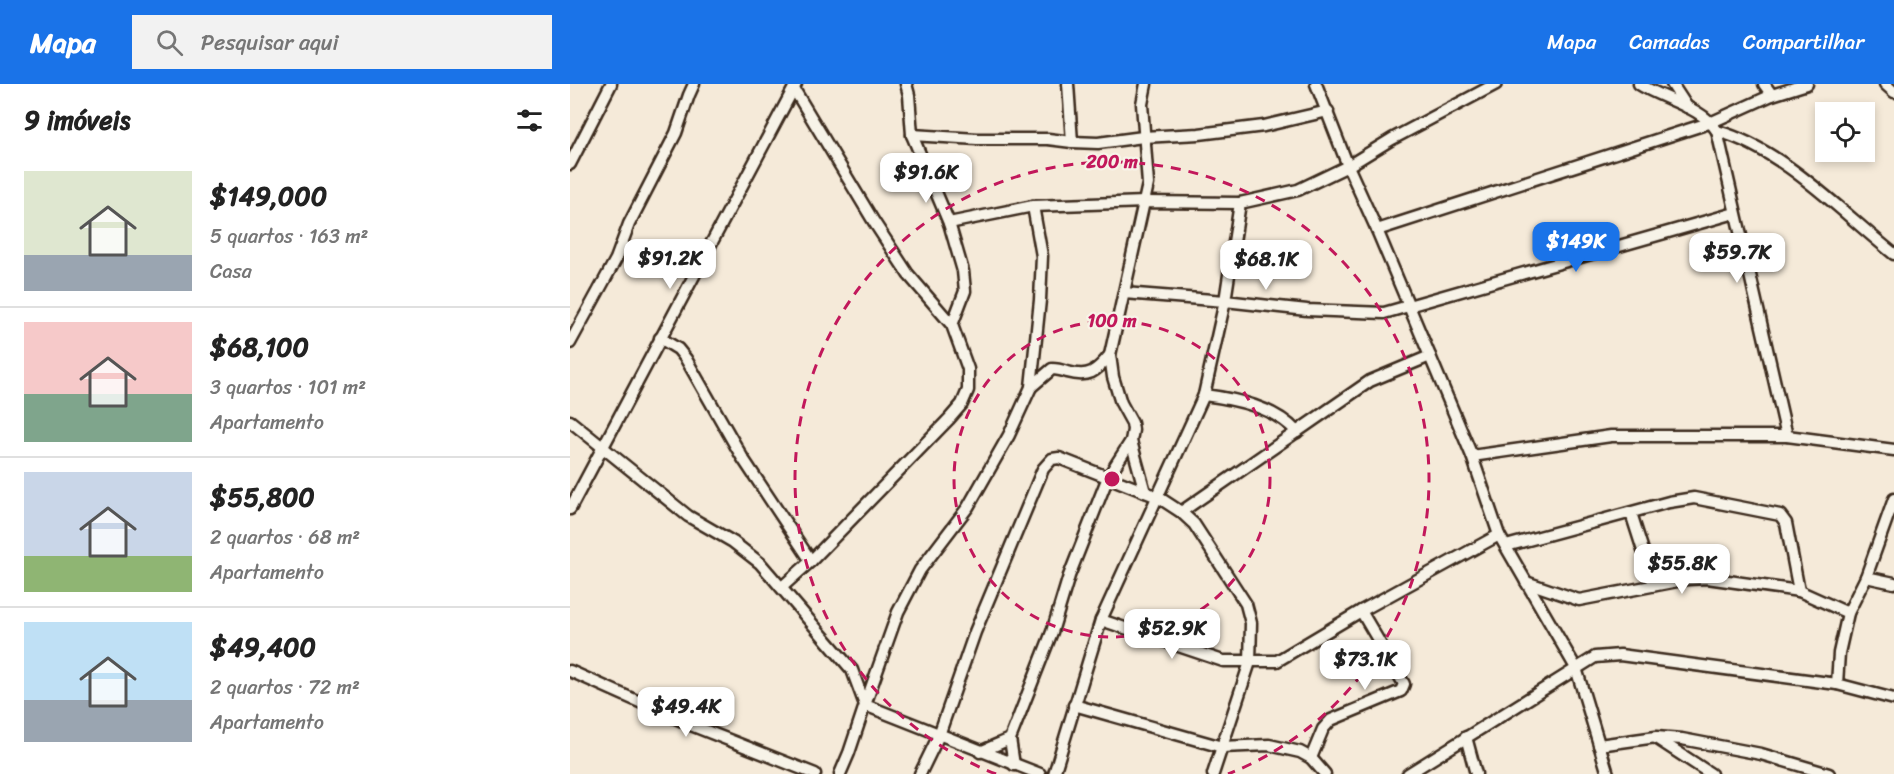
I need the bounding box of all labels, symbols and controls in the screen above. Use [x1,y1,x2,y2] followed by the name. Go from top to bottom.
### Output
[132,15,552,69] search box
[30,18,96,67] text: Mapa
[201,23,339,62] text: Pesquisar aqui
[1547,23,1596,61] text: Mapa
[1629,23,1710,61] text: Camadas
[1743,23,1864,61] text: Compartilhar
[153,26,186,59] icon: search
[24,97,130,143] text: 9 imóveis
[1815,102,1875,162] map controls
[1815,102,1875,162] button: locate
[513,104,546,137] icon: filters
[1085,146,1138,178] text: 200 m
[877,153,975,204] pin: $91.6K
[894,155,958,190] text: $91.6K
[210,173,327,219] text: $149,000
[72,195,144,267] icon: home
[210,219,368,254] text: 5 quartos · 163 m²
[1534,222,1618,273] pin: $149K
[1547,224,1605,259] text: $149K
[1688,233,1786,284] pin: $59.7K
[1703,235,1771,270] text: $59.7K
[621,239,719,290] pin: $91.2K
[1217,240,1315,291] pin: $68.1K
[638,241,702,276] text: $91.2K
[1234,242,1298,277] text: $68.1K
[210,254,252,289] text: Casa
[1088,305,1137,337] text: 100 m
[210,324,309,370] text: $68,100
[72,346,144,418] icon: home
[210,370,366,405] text: 3 quartos · 101 m²
[210,405,324,440] text: Apartamento
[1102,469,1122,489] centre of rings
[210,474,315,520] text: $55,800
[72,496,144,568] icon: home
[210,520,360,555] text: 2 quartos · 68 m²
[1633,544,1731,595] pin: $55.8K
[1648,546,1716,581] text: $55.8K
[210,555,324,590] text: Apartamento
[1123,609,1221,660] pin: $52.9K
[1138,611,1206,646] text: $52.9K
[210,624,316,670] text: $49,400
[1316,640,1414,691] pin: $73.1K
[1334,642,1396,677] text: $73.1K
[72,646,144,718] icon: home
[210,670,360,705] text: 2 quartos · 72 m²
[637,687,735,738] pin: $49.4K
[652,689,720,724] text: $49.4K
[210,705,324,740] text: Apartamento

